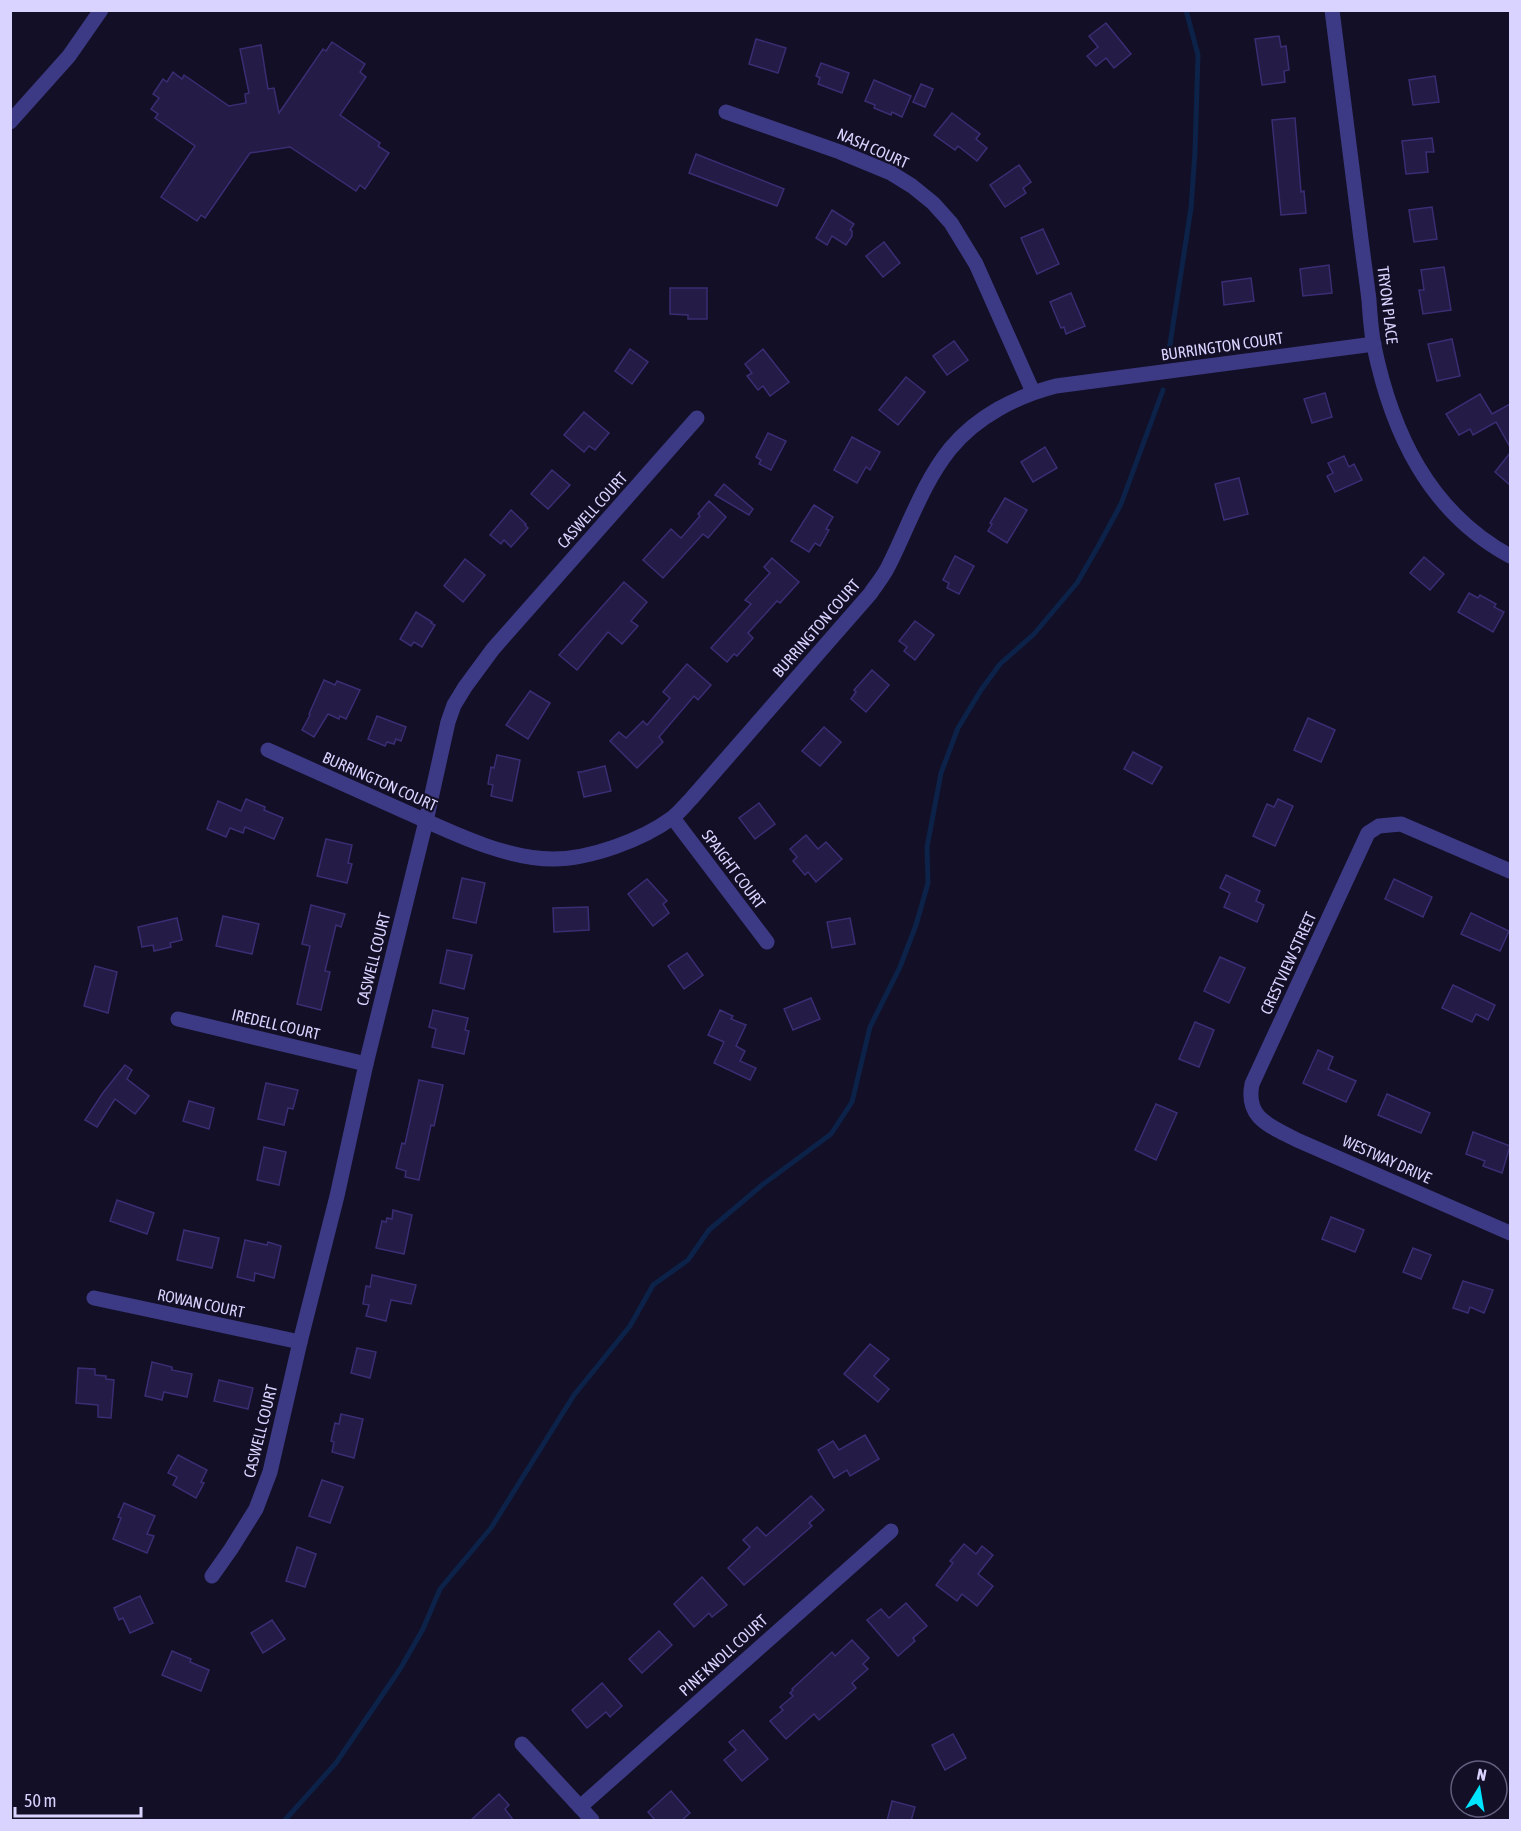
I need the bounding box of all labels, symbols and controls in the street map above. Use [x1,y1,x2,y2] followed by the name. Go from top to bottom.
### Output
[835,124,911,172] street label: NASH COURT
[1374,265,1402,345] street label: TRYON PLACE
[1160,329,1284,363] street label: BURRINGTON COURT
[553,469,631,551] street label: CASWELL COURT
[769,576,863,680] street label: BURRINGTON COURT
[320,748,440,814] street label: BURRINGTON COURT
[699,826,769,912] street label: SPAIGHT COURT
[1256,909,1320,1017] street label: CRESTVIEW STREET
[353,911,393,1007] street label: CASWELL COURT
[230,1005,322,1043] street label: IREDELL COURT
[1340,1131,1434,1187] street label: WESTWAY DRIVE
[156,1285,246,1321] street label: ROWAN COURT
[240,1383,280,1479] street label: CASWELL COURT
[675,1611,771,1699] street label: PINE KNOLL COURT
[1449,1759,1509,1819] north arrow
[1476,1765,1488,1784] text: N
[15,1780,141,1818] scale bar
[24,1790,56,1811] text: 50 m

